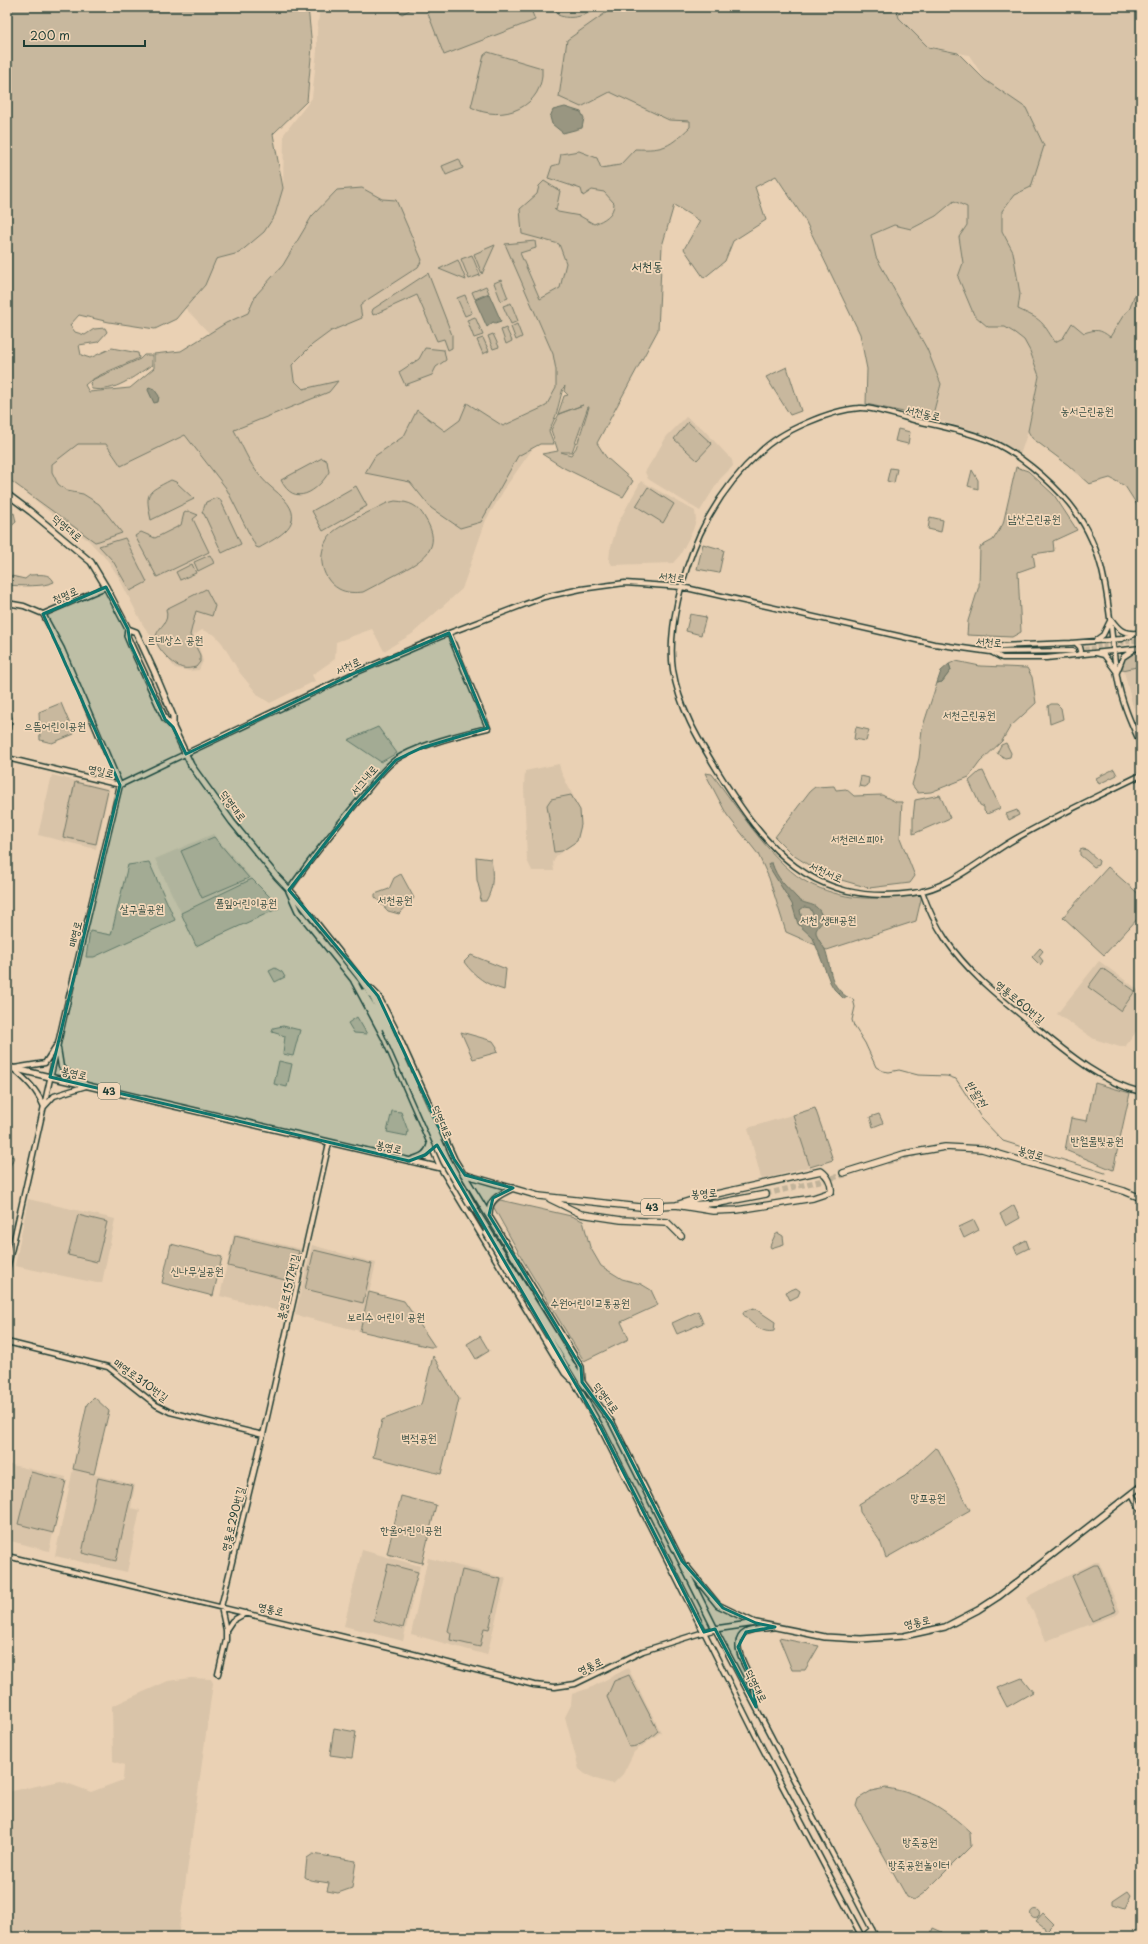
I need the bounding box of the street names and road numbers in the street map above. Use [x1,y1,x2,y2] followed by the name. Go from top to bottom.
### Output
[904,400,942,425] street label: 서천동로
[48,510,86,546] street label: 덕영대로
[658,566,686,587] street label: 서천로
[49,581,80,608] street label: 청명로
[975,632,1003,651] street label: 서천로
[332,652,364,679] street label: 서천로
[86,759,116,782] street label: 영일로
[346,761,382,799] street label: 서그내로
[216,786,251,825] street label: 덕영대로
[807,857,846,887] street label: 서천서로
[63,919,86,949] street label: 매영로
[992,976,1049,1028] street label: 영통로60번길
[59,1061,89,1084] street label: 봉영로
[98,1083,120,1099] road number: 43
[427,1102,457,1142] street label: 덕영대로
[374,1135,404,1158] street label: 봉영로
[1016,1141,1046,1164] street label: 봉영로
[690,1183,718,1202] street label: 봉영로
[641,1199,663,1215] road number: 43
[272,1252,303,1322] street label: 봉영로1517번길
[110,1354,172,1406] street label: 매영로310번길
[589,1378,624,1417] street label: 덕영대로
[216,1485,249,1553] street label: 영통로290번길
[256,1597,286,1620] street label: 영통로
[902,1610,932,1633] street label: 영통로
[574,1652,606,1679] street label: 영통로
[741,1666,772,1706] street label: 덕영대로

